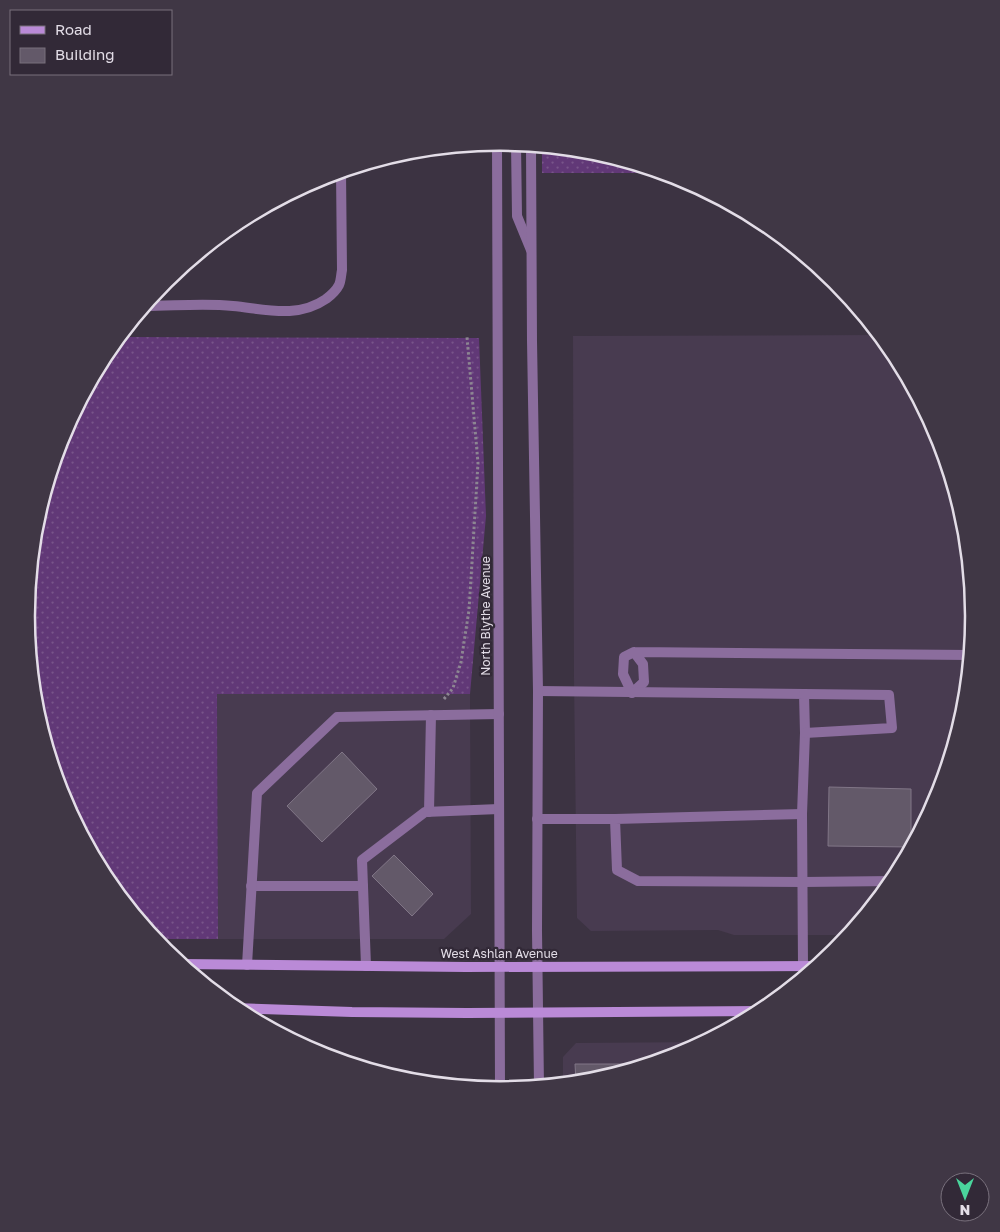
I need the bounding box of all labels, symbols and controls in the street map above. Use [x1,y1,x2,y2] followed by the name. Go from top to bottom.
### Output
[10,10,172,75] legend
[55,20,92,38] text: Road
[55,45,115,63] text: Building
[478,556,493,676] street label: North Blythe Avenue
[440,946,558,961] street label: West Ashlan Avenue
[940,1172,990,1222] north arrow
[960,1202,970,1219] text: N

